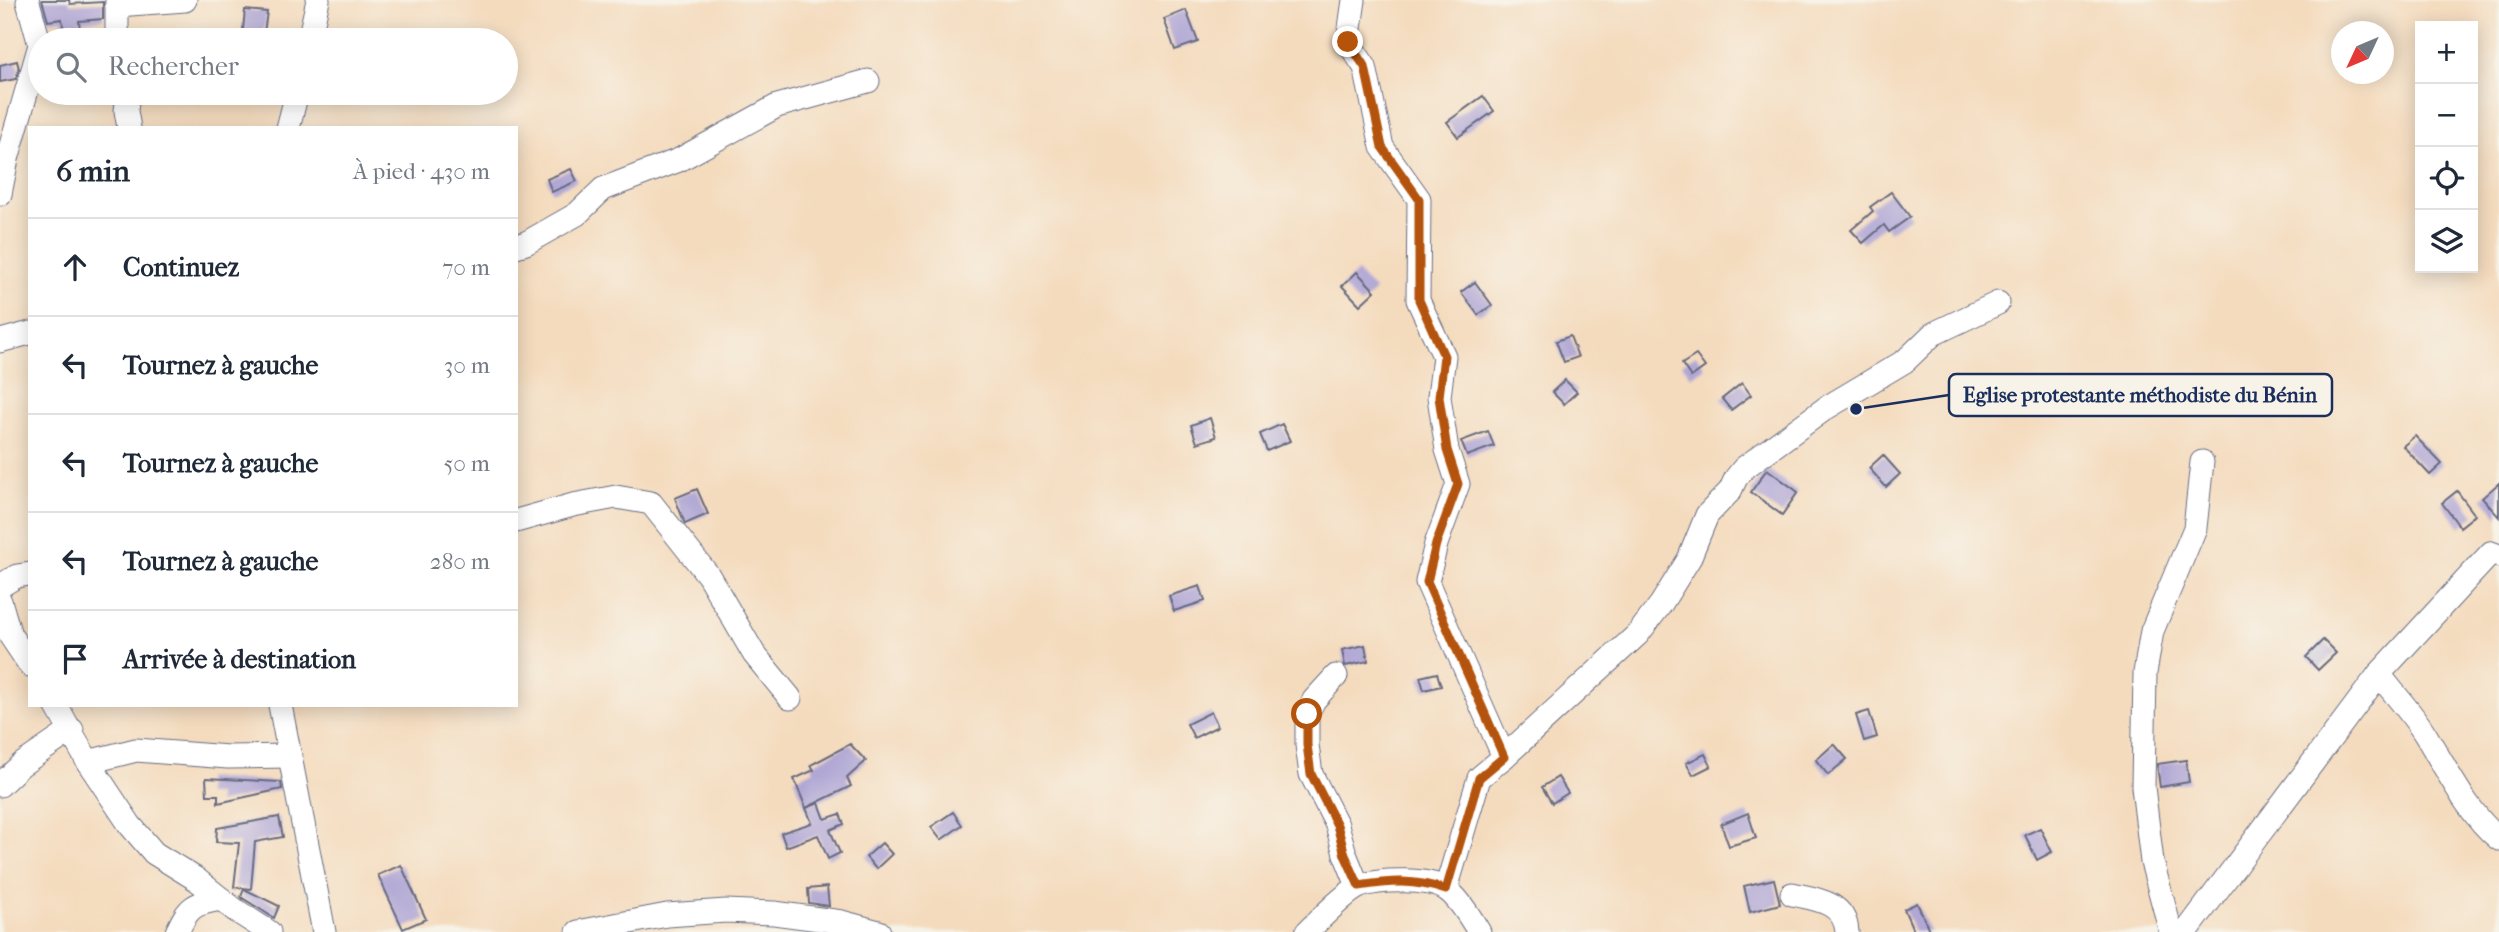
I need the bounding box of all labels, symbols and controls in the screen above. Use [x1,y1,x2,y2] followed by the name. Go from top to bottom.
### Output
[2331,21,2394,84] north arrow
[2415,21,2478,273] map controls
[2415,21,2478,84] button: +
[1332,26,1363,57] route end
[28,28,518,105] search box
[52,48,90,86] icon: search
[108,51,239,82] text: Rechercher
[2415,84,2478,147] button: −
[2415,147,2478,210] button: locate
[56,154,130,189] text: 6 min
[353,158,490,185] text: À pied · 430 m
[2415,210,2478,273] button: layers
[56,248,94,286] icon: ahead
[123,252,239,283] text: Continuez
[442,254,490,281] text: 70 m
[56,346,94,384] icon: left
[123,350,318,381] text: Tournez à gauche
[444,352,490,379] text: 30 m
[1949,374,2332,416] callout: Eglise protestante méthodiste du Bénin
[1963,383,2318,407] text: Eglise protestante méthodiste du Bénin
[56,444,94,482] icon: left
[123,448,318,479] text: Tournez à gauche
[443,450,490,477] text: 50 m
[56,542,94,580] icon: left
[123,546,318,577] text: Tournez à gauche
[430,548,490,575] text: 280 m
[56,640,94,678] icon: arrive
[123,644,356,675] text: Arrivée à destination
[1291,698,1322,729] route start

